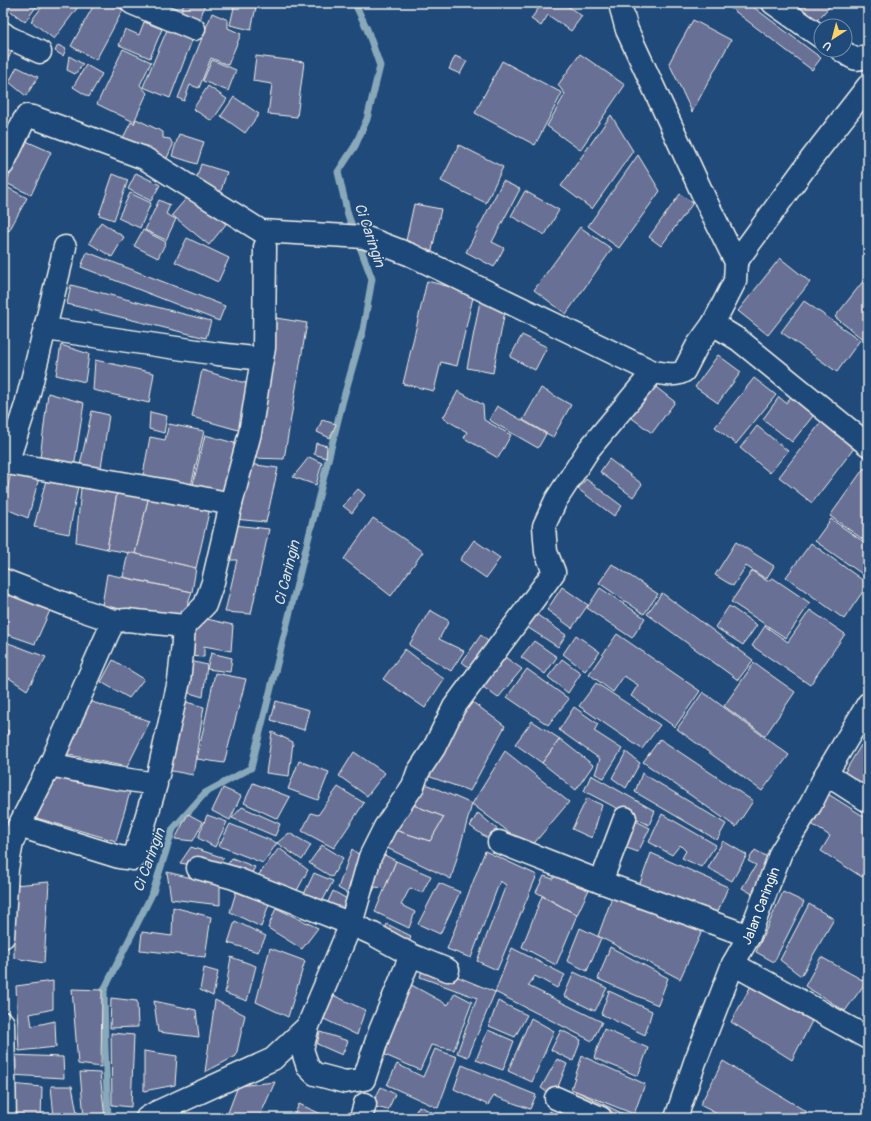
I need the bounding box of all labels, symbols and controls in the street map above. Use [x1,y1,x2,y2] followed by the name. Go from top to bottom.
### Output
[813,18,853,58] north arrow
[821,38,834,53] text: U
[350,201,390,271] water label: Ci Caringin
[270,537,305,608] water label: Ci Caringin
[129,824,170,895] water label: Ci Caringin
[738,865,784,948] street label: Jalan Caringin

